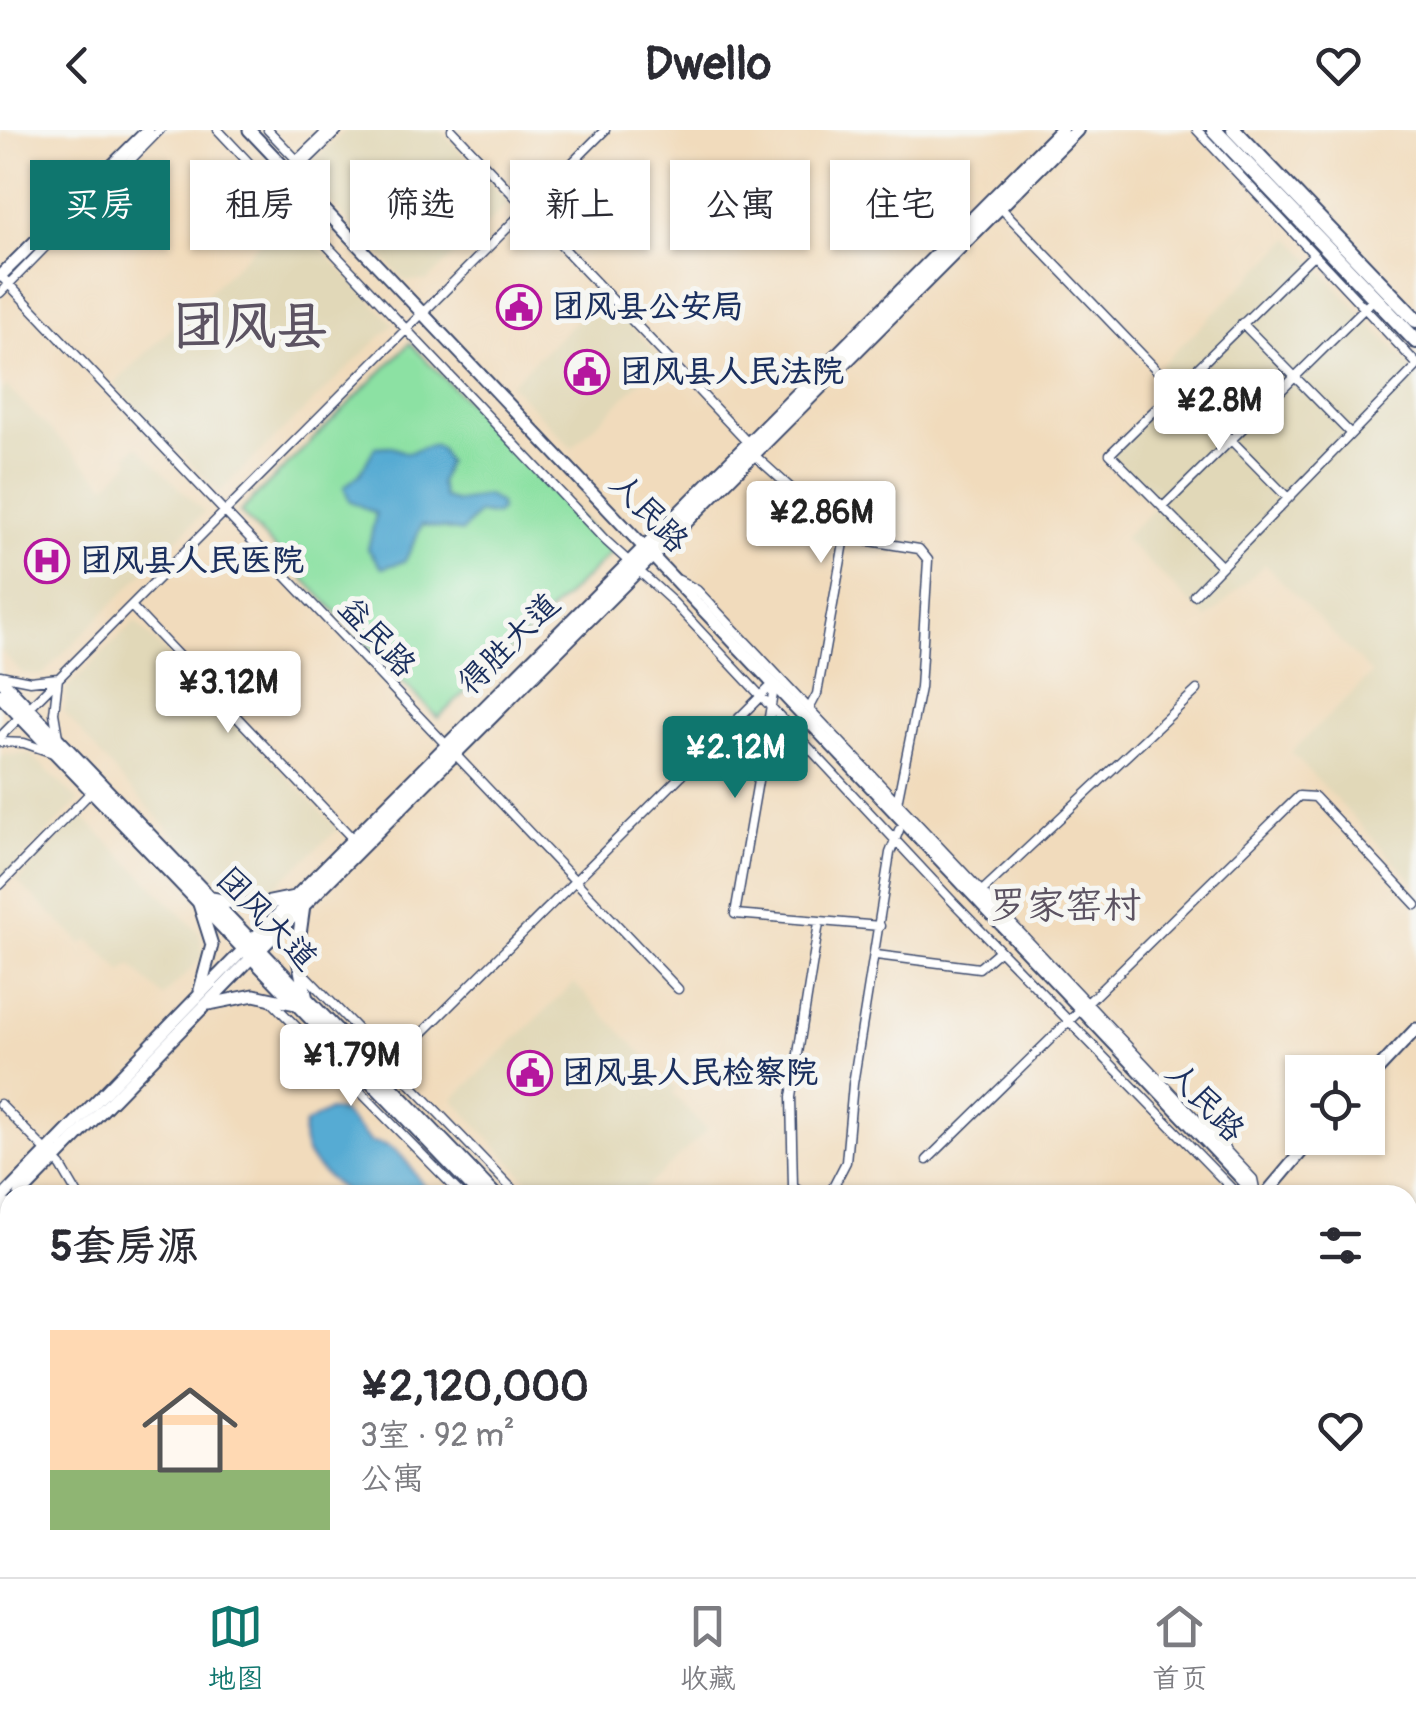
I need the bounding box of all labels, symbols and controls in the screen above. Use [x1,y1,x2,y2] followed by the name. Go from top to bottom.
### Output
[645,37,771,93] text: Dwello
[50,38,105,93] icon: back
[1311,38,1366,93] icon: heart
[30,160,170,250] chip: 买房
[190,160,330,250] chip: 租房
[350,160,490,250] chip: 筛选
[510,160,650,250] chip: 新上
[670,160,810,250] chip: 公寓
[830,160,970,250] chip: 住宅
[496,284,542,330] public building icon: 团风县公安局
[552,287,744,327] place label: 团风县公安局
[172,294,328,359] district label: 团风县
[564,349,610,395] public building icon: 团风县人民法院
[620,352,844,392] place label: 团风县人民法院
[1149,369,1289,454] pin: ¥2.8M
[1176,381,1262,421] text: ¥2.8M
[601,465,697,561] street label: 人民路
[740,481,902,566] pin: ¥2.86M
[769,493,873,533] text: ¥2.86M
[24,538,70,584] hospital icon: 团风县人民医院
[80,541,304,581] place label: 团风县人民医院
[450,585,568,703] street label: 得胜大道
[330,588,424,686] street label: 益民路
[147,651,309,736] pin: ¥3.12M
[178,663,278,703] text: ¥3.12M
[654,716,816,801] pin: ¥2.12M
[685,728,785,768] text: ¥2.12M
[208,859,326,979] street label: 团风大道
[989,882,1141,930] district label: 罗家窑村
[270,1024,432,1109] pin: ¥1.79M
[302,1036,400,1076] text: ¥1.79M
[507,1050,553,1096] public building icon: 团风县人民检察院
[562,1053,818,1093] place label: 团风县人民检察院
[1157,1054,1253,1150] street label: 人民路
[1285,1055,1385,1155] map controls
[1285,1055,1385,1155] button: locate
[1313,1218,1368,1273] icon: filters
[50,1221,199,1273] text: 5套房源
[360,1361,589,1413] text: ¥2,120,000
[130,1370,250,1490] icon: home
[1313,1403,1368,1458] icon: heart
[360,1416,515,1456] text: 3室 · 92 m²
[360,1459,424,1499] text: 公寓
[208,1599,264,1697] tab: 地图
[680,1599,736,1697] tab: 收藏
[1152,1599,1208,1697] tab: 首页

